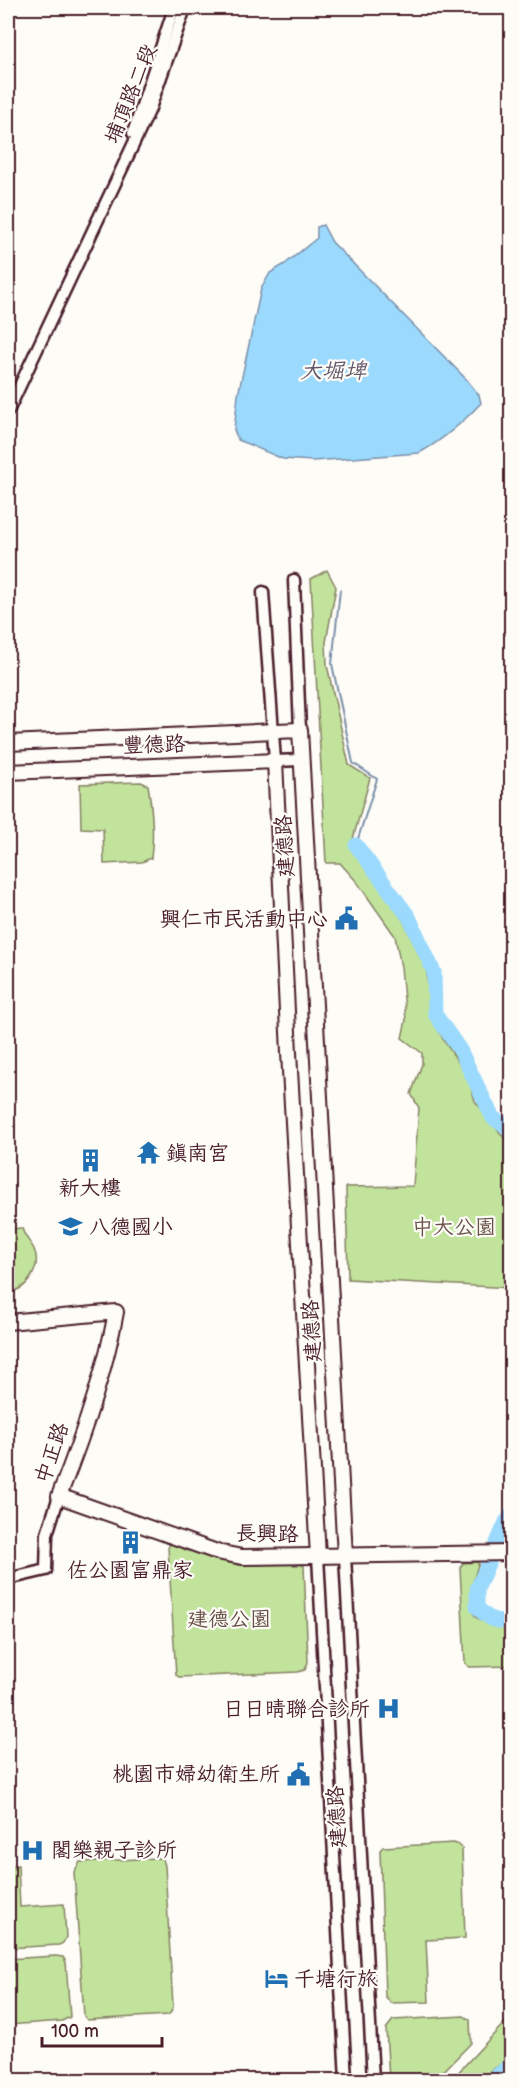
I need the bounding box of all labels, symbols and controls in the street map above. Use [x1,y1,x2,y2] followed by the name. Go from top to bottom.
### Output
[100,41,162,147] street label: 埔頂路二段
[300,358,368,385] water label: 大堀埤
[122,731,186,759] street label: 豐德路
[271,814,299,878] street label: 建德路
[333,906,359,932] public building icon: 興仁市民活動中心
[160,907,328,932] place label: 興仁市民活動中心
[135,1140,161,1166] temple icon: 鎮南宮
[166,1141,229,1166] place label: 鎮南宮
[77,1147,103,1173] building icon: 新大樓
[59,1176,122,1201] place label: 新大樓
[58,1214,84,1240] school or university icon: 八德國小
[89,1215,173,1240] place label: 八德國小
[412,1215,496,1240] park label: 中大公園
[298,1299,326,1363] street label: 建德路
[30,1419,74,1487] street label: 中正路
[235,1521,299,1547] street label: 長興路
[117,1529,143,1555] building icon: 佐公園富鼎家
[67,1558,193,1583] place label: 佐公園富鼎家
[187,1607,271,1632] park label: 建德公園
[375,1696,401,1722] hospital icon: 日日晴聯合診所
[223,1697,370,1722] place label: 日日晴聯合診所
[285,1761,311,1787] public building icon: 桃園市婦幼衛生所
[112,1762,280,1787] place label: 桃園市婦幼衛生所
[323,1785,351,1849] street label: 建德路
[20,1837,46,1863] hospital icon: 閣樂親子診所
[51,1838,177,1863] place label: 閣樂親子診所
[263,1966,289,1992] hotel icon: 千塘行旅
[294,1967,378,1992] place label: 千塘行旅
[42,2010,162,2048] scale bar
[51,2021,99,2042] text: 100 m

